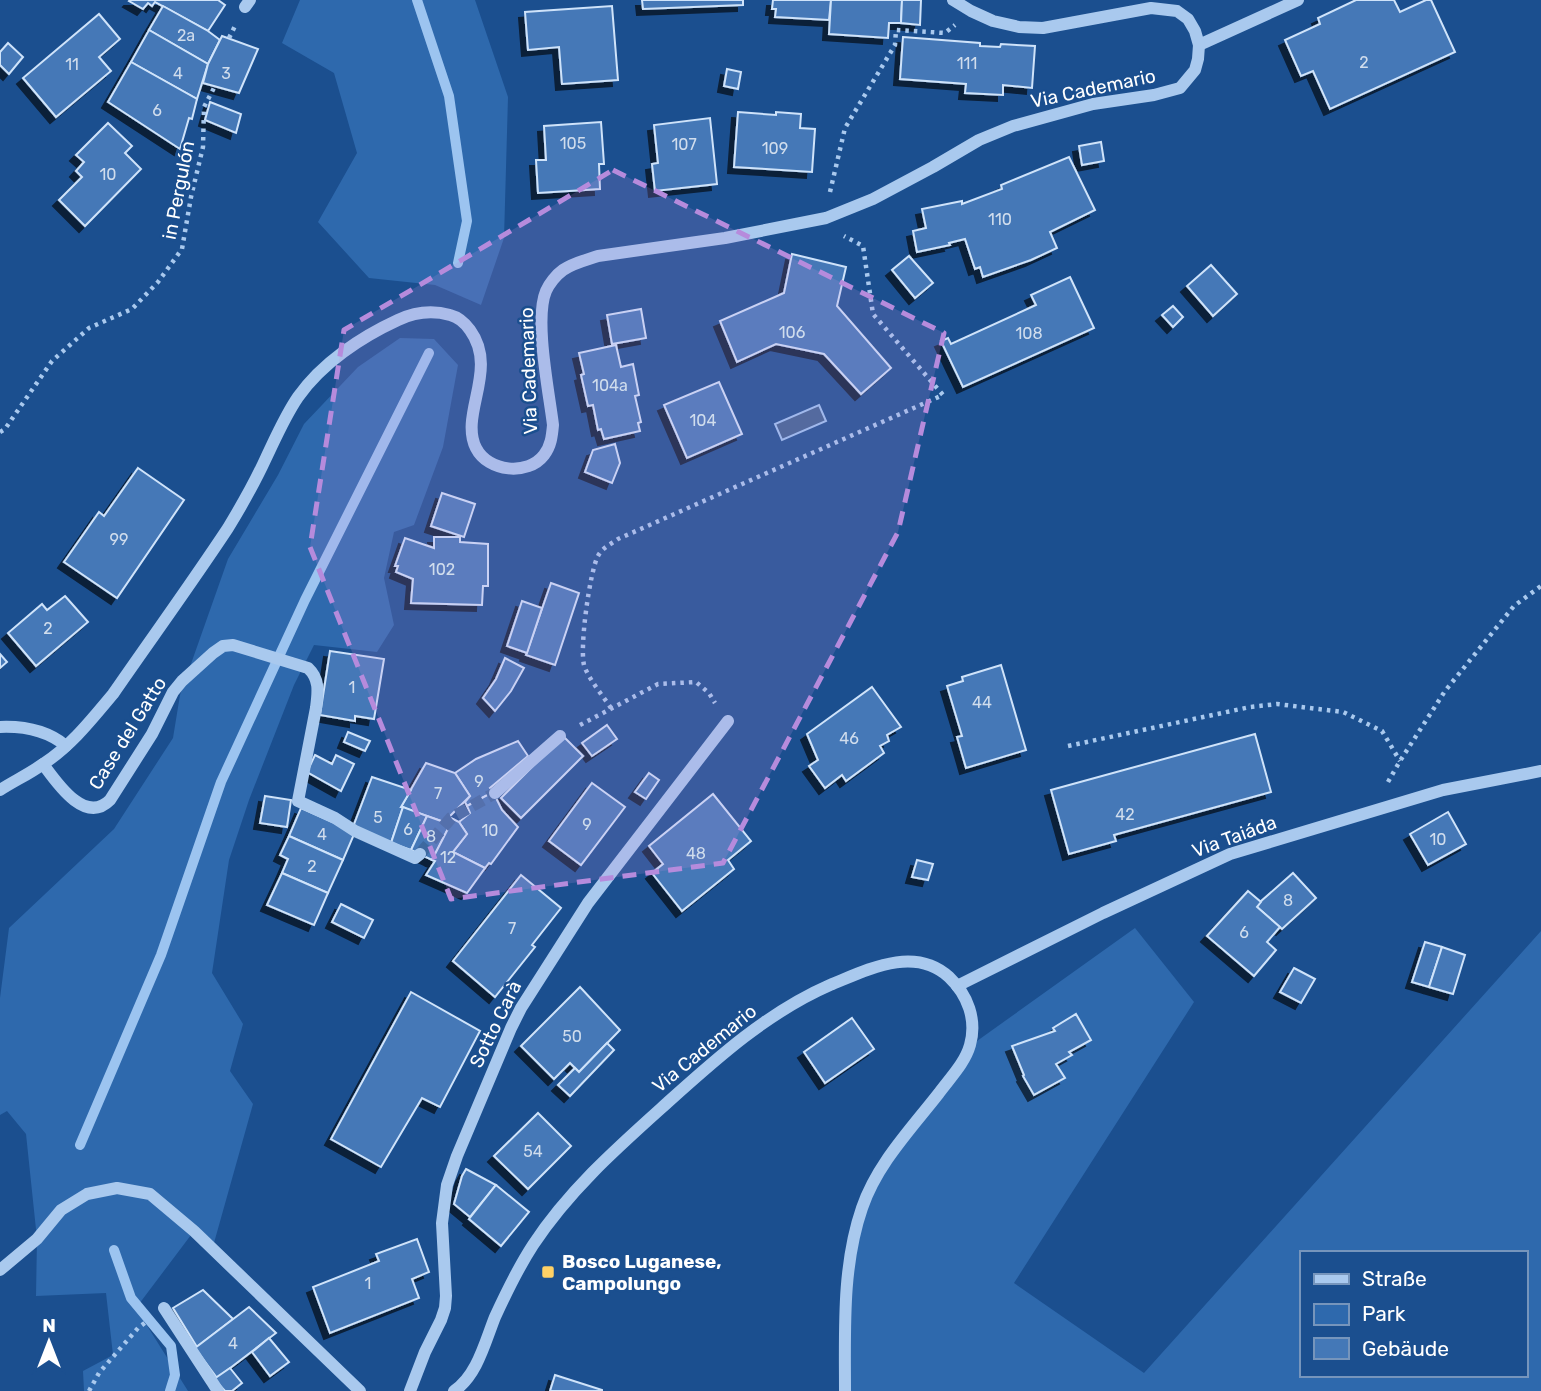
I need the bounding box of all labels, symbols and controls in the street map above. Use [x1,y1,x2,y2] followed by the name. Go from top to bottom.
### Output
[177,26,195,45] house number: 2a
[1359,53,1369,72] house number: 2
[957,54,977,73] house number: 111
[65,55,79,74] house number: 11
[173,64,183,83] house number: 4
[221,64,231,83] house number: 3
[1028,64,1158,113] street label: Via Cademario
[152,101,162,120] house number: 6
[560,134,586,153] house number: 105
[671,135,697,154] house number: 107
[158,139,199,242] street label: in Pergulón
[762,139,788,158] house number: 109
[99,165,117,184] house number: 10
[988,210,1012,229] house number: 110
[515,307,542,435] street label: Via Cademario
[779,323,806,342] house number: 106
[1015,324,1043,343] house number: 108
[592,376,628,395] house number: 104a
[690,411,717,430] house number: 104
[110,530,128,549] house number: 99
[429,560,455,579] house number: 102
[43,619,53,638] house number: 2
[84,673,171,794] street label: Case del Gatto
[349,678,355,697] house number: 1
[972,693,992,712] house number: 44
[839,729,859,748] house number: 46
[474,772,484,791] house number: 9
[434,784,442,803] house number: 7
[1115,805,1135,824] house number: 42
[373,808,383,827] house number: 5
[1189,811,1280,862] street label: Via Taiáda
[582,815,592,834] house number: 9
[403,820,413,839] house number: 6
[481,821,499,840] house number: 10
[317,825,327,844] house number: 4
[426,827,436,846] house number: 8
[1429,830,1447,849] house number: 10
[686,844,706,863] house number: 48
[440,848,456,867] house number: 12
[307,857,317,876] house number: 2
[1283,891,1293,910] house number: 8
[508,919,516,938] house number: 7
[1239,923,1249,942] house number: 6
[465,977,526,1071] street label: Sotto Carà
[648,999,761,1097] street label: Via Cademario
[562,1027,582,1046] house number: 50
[523,1142,543,1161] house number: 54
[562,1250,722,1295] place label: Bosco Luganese, Campolungo
[1300,1251,1527,1377] legend
[540,1264,556,1280] marker: Bosco Luganese, Campolungo
[1362,1266,1427,1291] text: Straße
[365,1274,371,1293] house number: 1
[1362,1301,1406,1326] text: Park
[14,1307,84,1377] north arrow
[42,1314,56,1337] text: N
[228,1334,238,1353] house number: 4
[1362,1336,1449,1361] text: Gebäude

